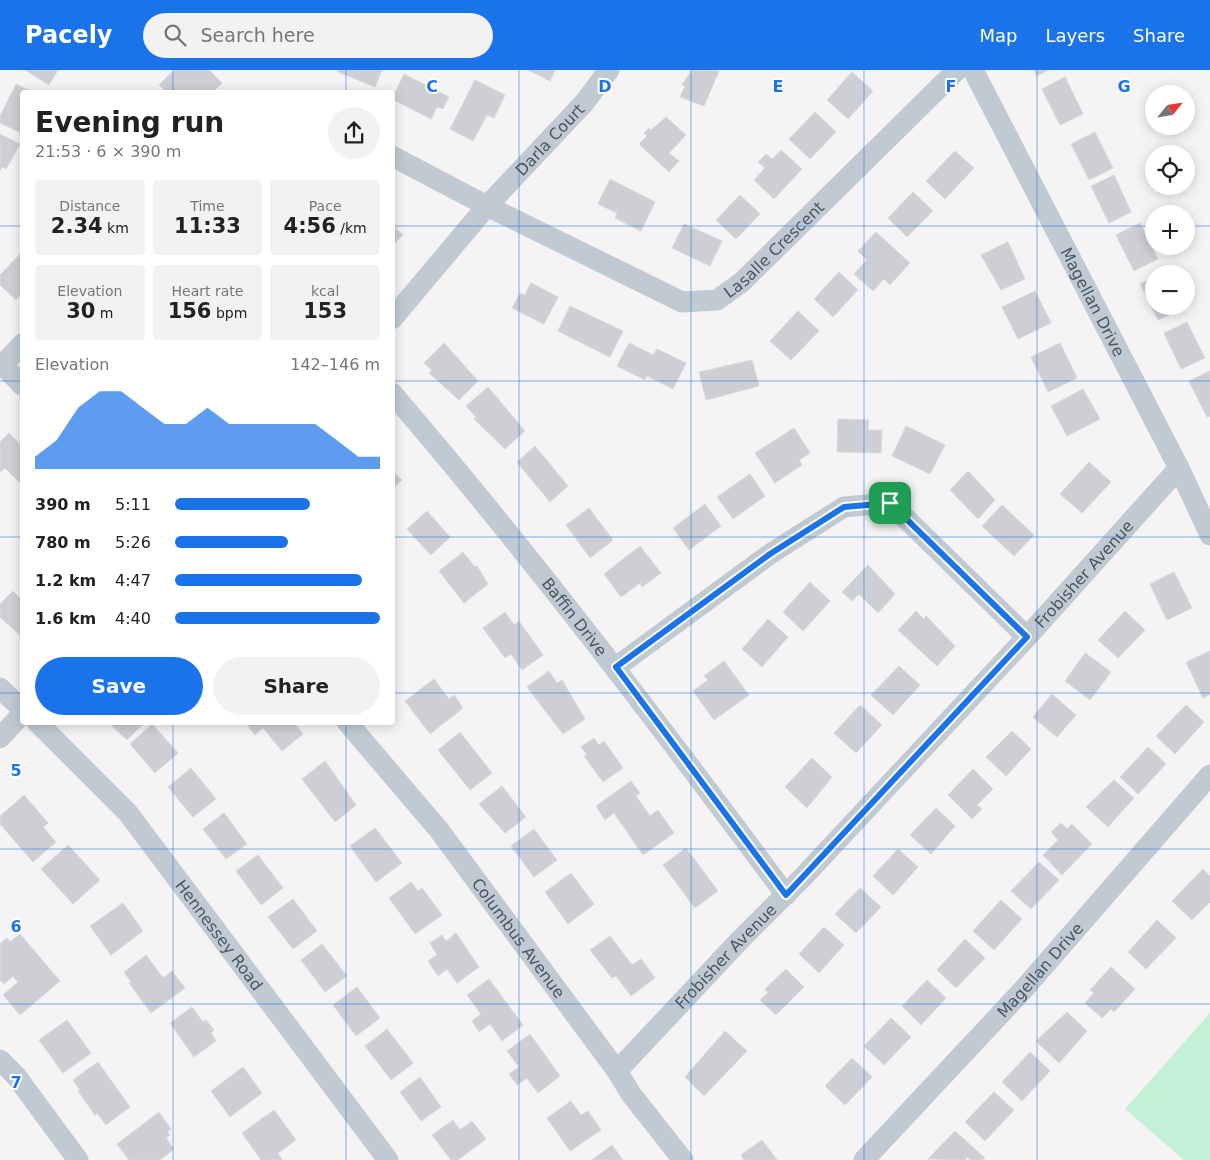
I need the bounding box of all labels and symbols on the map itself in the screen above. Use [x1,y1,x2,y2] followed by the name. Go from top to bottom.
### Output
[426,77,438,96] text: C
[598,77,612,96] text: D
[773,77,783,96] text: E
[946,77,956,96] text: F
[1117,77,1131,96] text: G
[1145,85,1195,135] north arrow
[511,99,588,179] street label: Darla Court
[720,197,828,302] street label: Lasalle Crescent
[1057,244,1129,360] street label: Magellan Drive
[869,482,911,524] pin
[1031,516,1137,632] street label: Frobisher Avenue
[538,574,611,660] street label: Baffin Drive
[10,761,22,780] text: 5
[468,874,569,1002] street label: Columbus Avenue
[172,876,267,994] street label: Hennessey Road
[671,900,780,1013] street label: Frobisher Avenue
[10,917,22,936] text: 6
[993,919,1087,1021] street label: Magellan Drive
[10,1073,22,1092] text: 7

